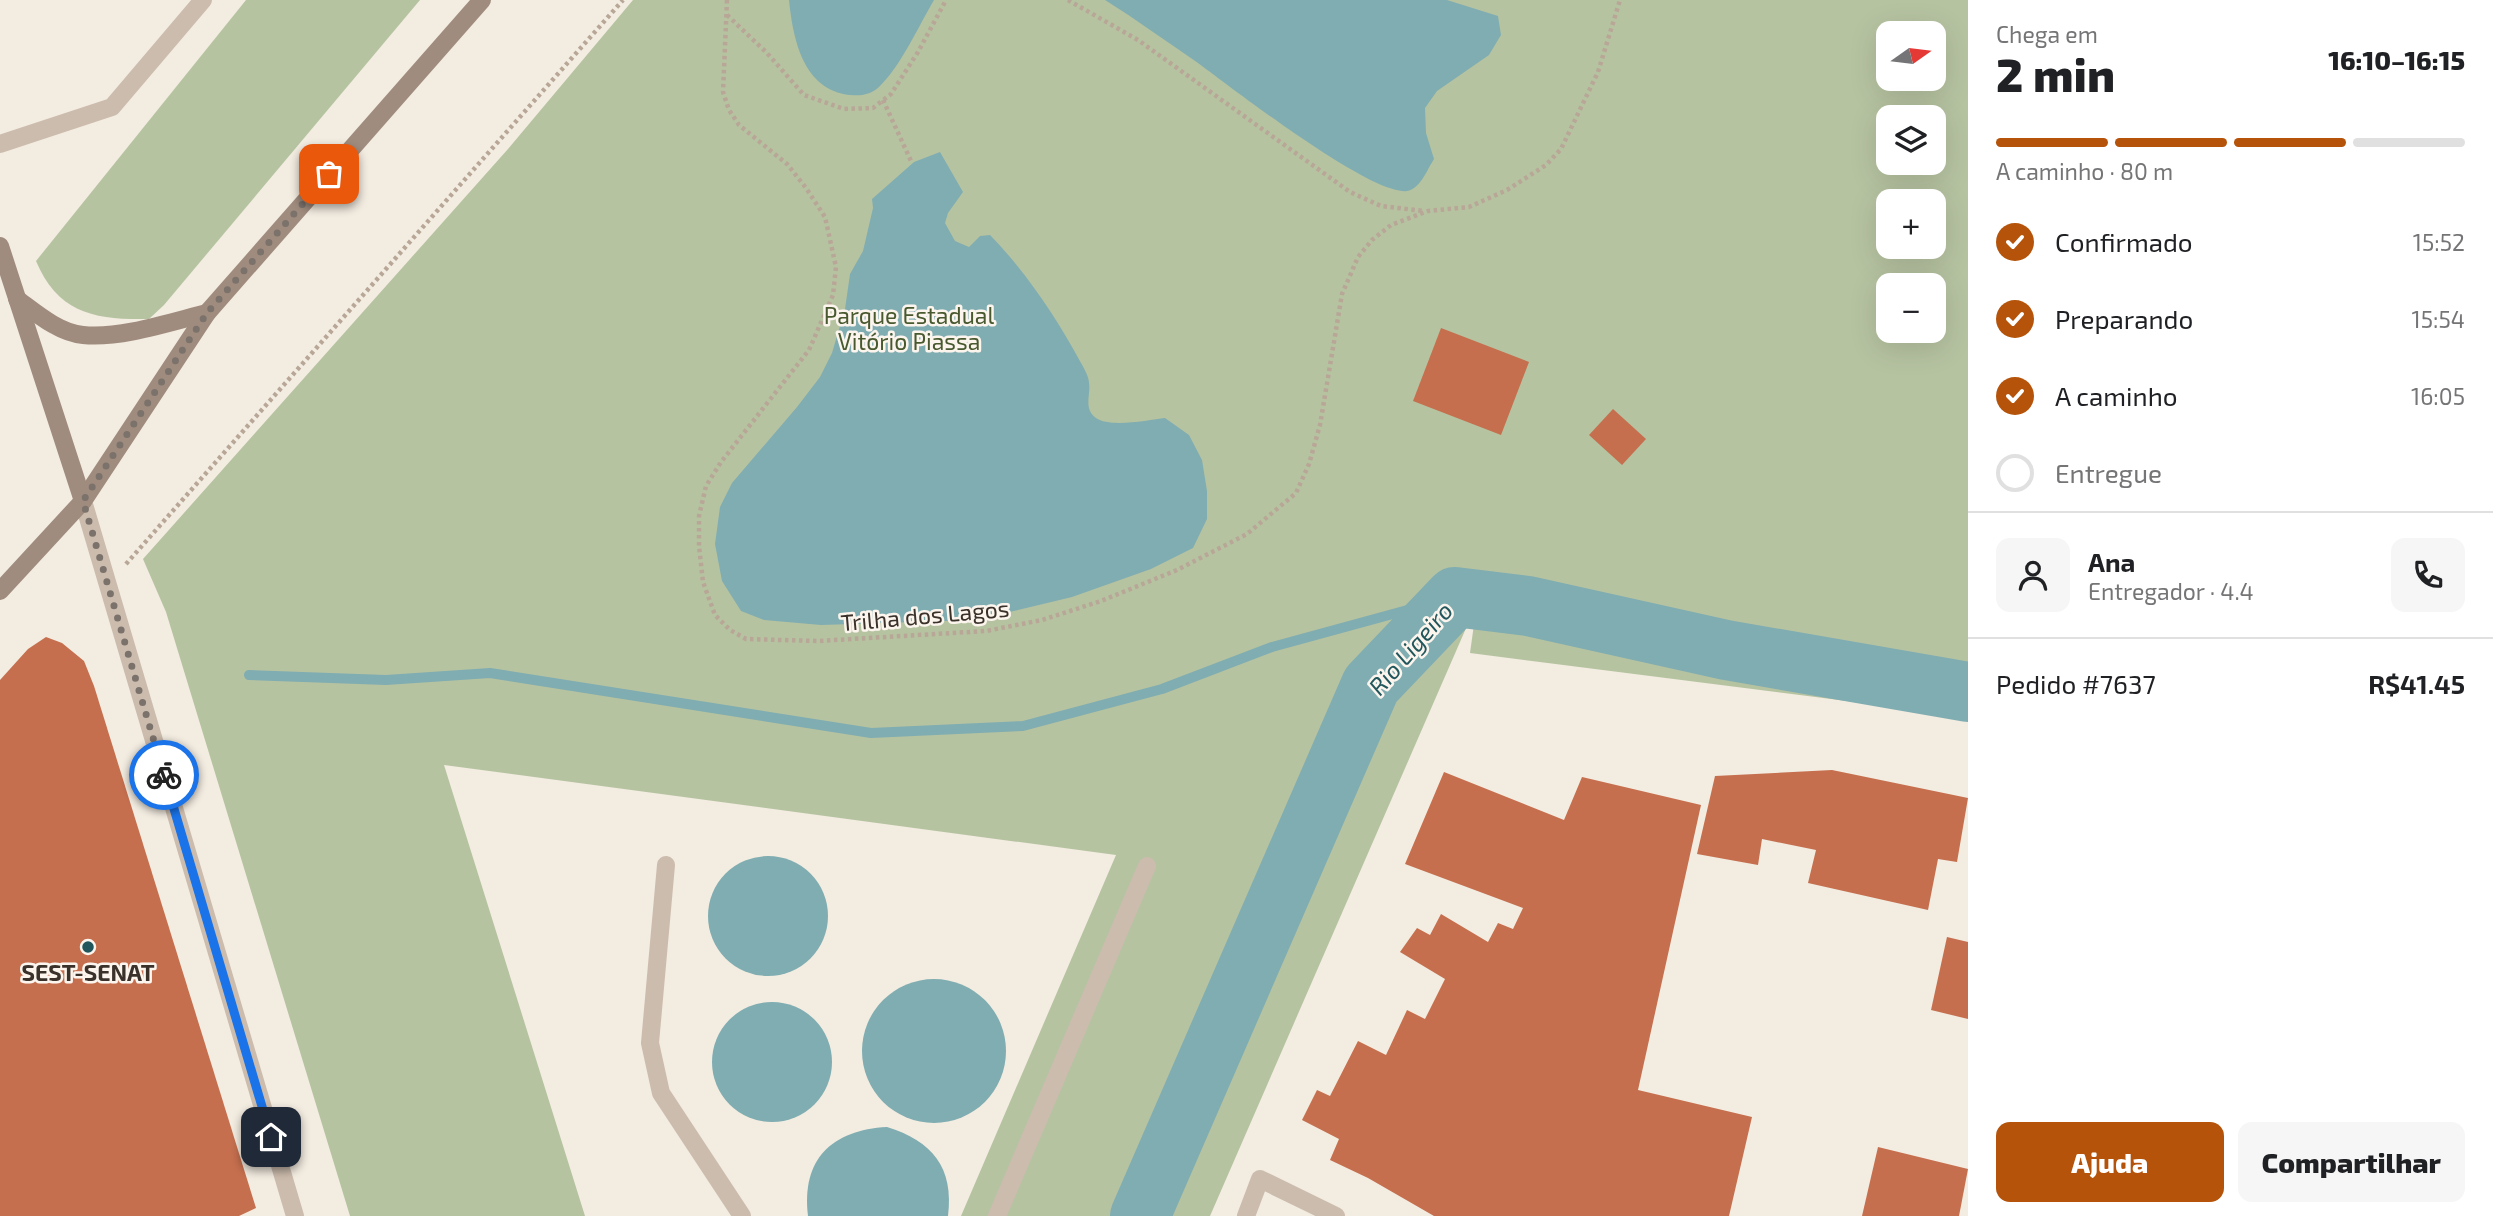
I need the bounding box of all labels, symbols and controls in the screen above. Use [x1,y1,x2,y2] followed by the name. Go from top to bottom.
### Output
[1996,20,2098,48] text: Chega em
[1876,21,1946,91] north arrow
[1876,21,1946,343] map controls
[2328,44,2465,75] text: 16:10–16:15
[1996,46,2115,101] text: 2 min
[1876,105,1946,175] button: layers
[299,144,359,204] pin
[310,155,348,193] icon: bag
[1996,157,2173,185] text: A caminho · 80 m
[1876,189,1946,259] button: +
[1996,223,2034,261] icon: check
[2055,226,2193,257] text: Confirmado
[2413,228,2465,256] text: 15:52
[1876,273,1946,343] button: −
[1996,300,2034,338] icon: check
[824,301,994,355] park label: Parque Estadual Vitório Piassa
[2055,303,2193,334] text: Preparando
[2412,305,2465,333] text: 15:54
[1996,377,2034,415] icon: check
[2055,380,2178,411] text: A caminho
[2411,382,2465,410] text: 16:05
[2055,457,2162,488] text: Entregue
[1996,538,2070,612] button: person
[2391,538,2465,612] button: phone
[2088,546,2135,577] text: Ana
[2088,577,2254,605] text: Entregador · 4.4
[840,594,1010,636] street label: Trilha dos Lagos
[1362,596,1458,700] water label: Rio Ligeiro
[1996,668,2156,699] text: Pedido #7637
[2368,668,2465,699] text: R$41.45
[129,740,199,810] courier
[145,756,183,794] icon: bike
[80,939,96,955] marker: SEST-SENAT
[21,958,155,986] place label: SEST-SENAT
[241,1107,301,1167] pin
[252,1118,290,1156] icon: home
[1996,1122,2224,1202] button: Ajuda
[2238,1122,2465,1202] button: Compartilhar

